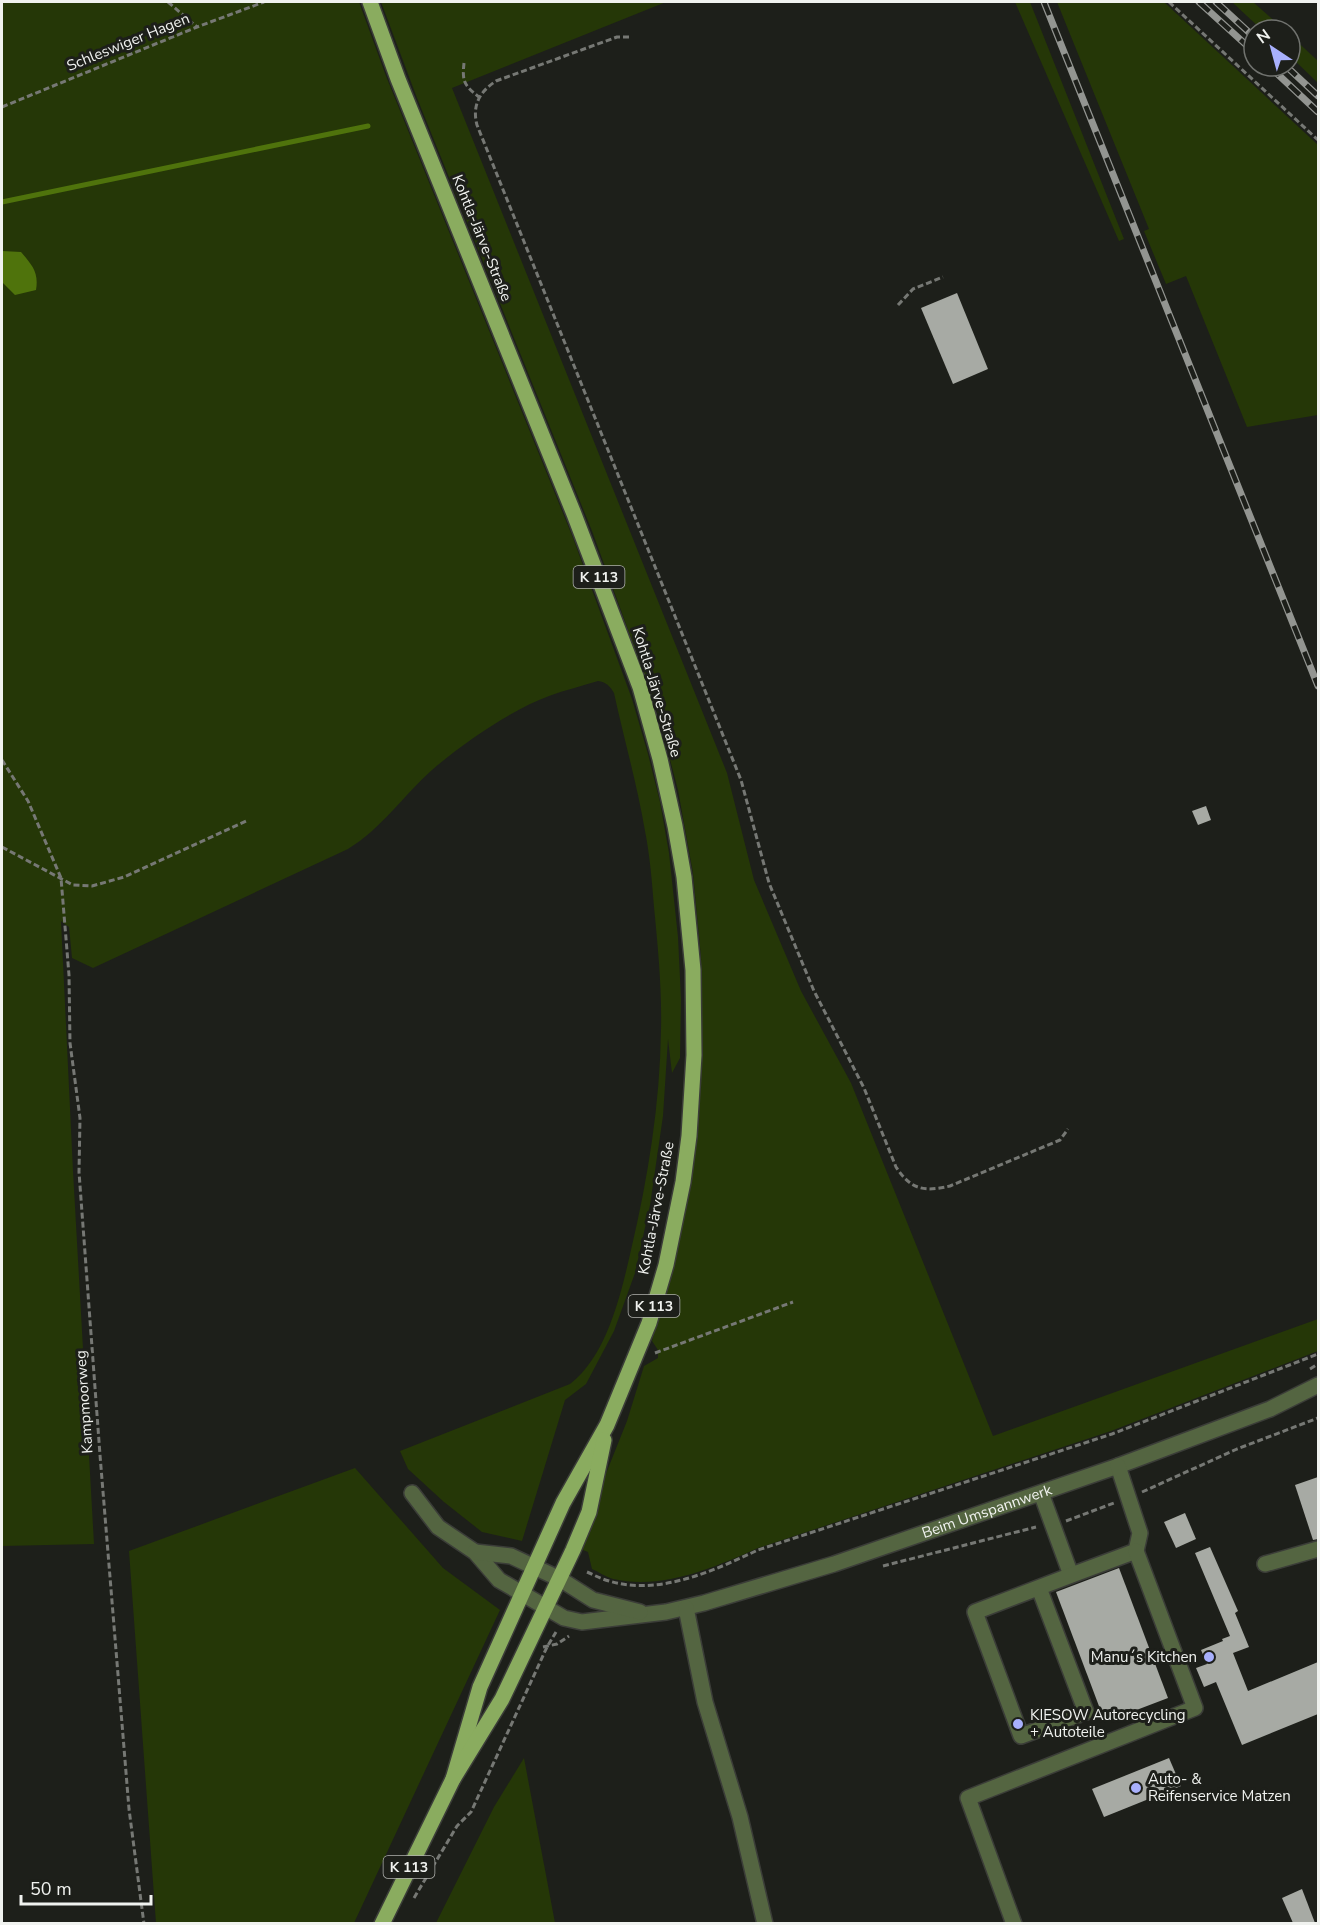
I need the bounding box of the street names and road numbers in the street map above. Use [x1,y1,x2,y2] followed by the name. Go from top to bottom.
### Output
[64,8,192,76] street label: Schleswiger Hagen
[447,172,517,304] street label: Kohtla-Järve-Straße
[574,566,624,588] road number: K 113
[628,625,686,759] street label: Kohtla-Järve-Straße
[633,1140,679,1276] street label: Kohtla-Järve-Straße
[628,1295,680,1317] road number: K 113
[70,1350,98,1454] street label: Kampmoorweg
[919,1479,1055,1543] street label: Beim Umspannwerk
[384,1856,434,1878] road number: K 113

